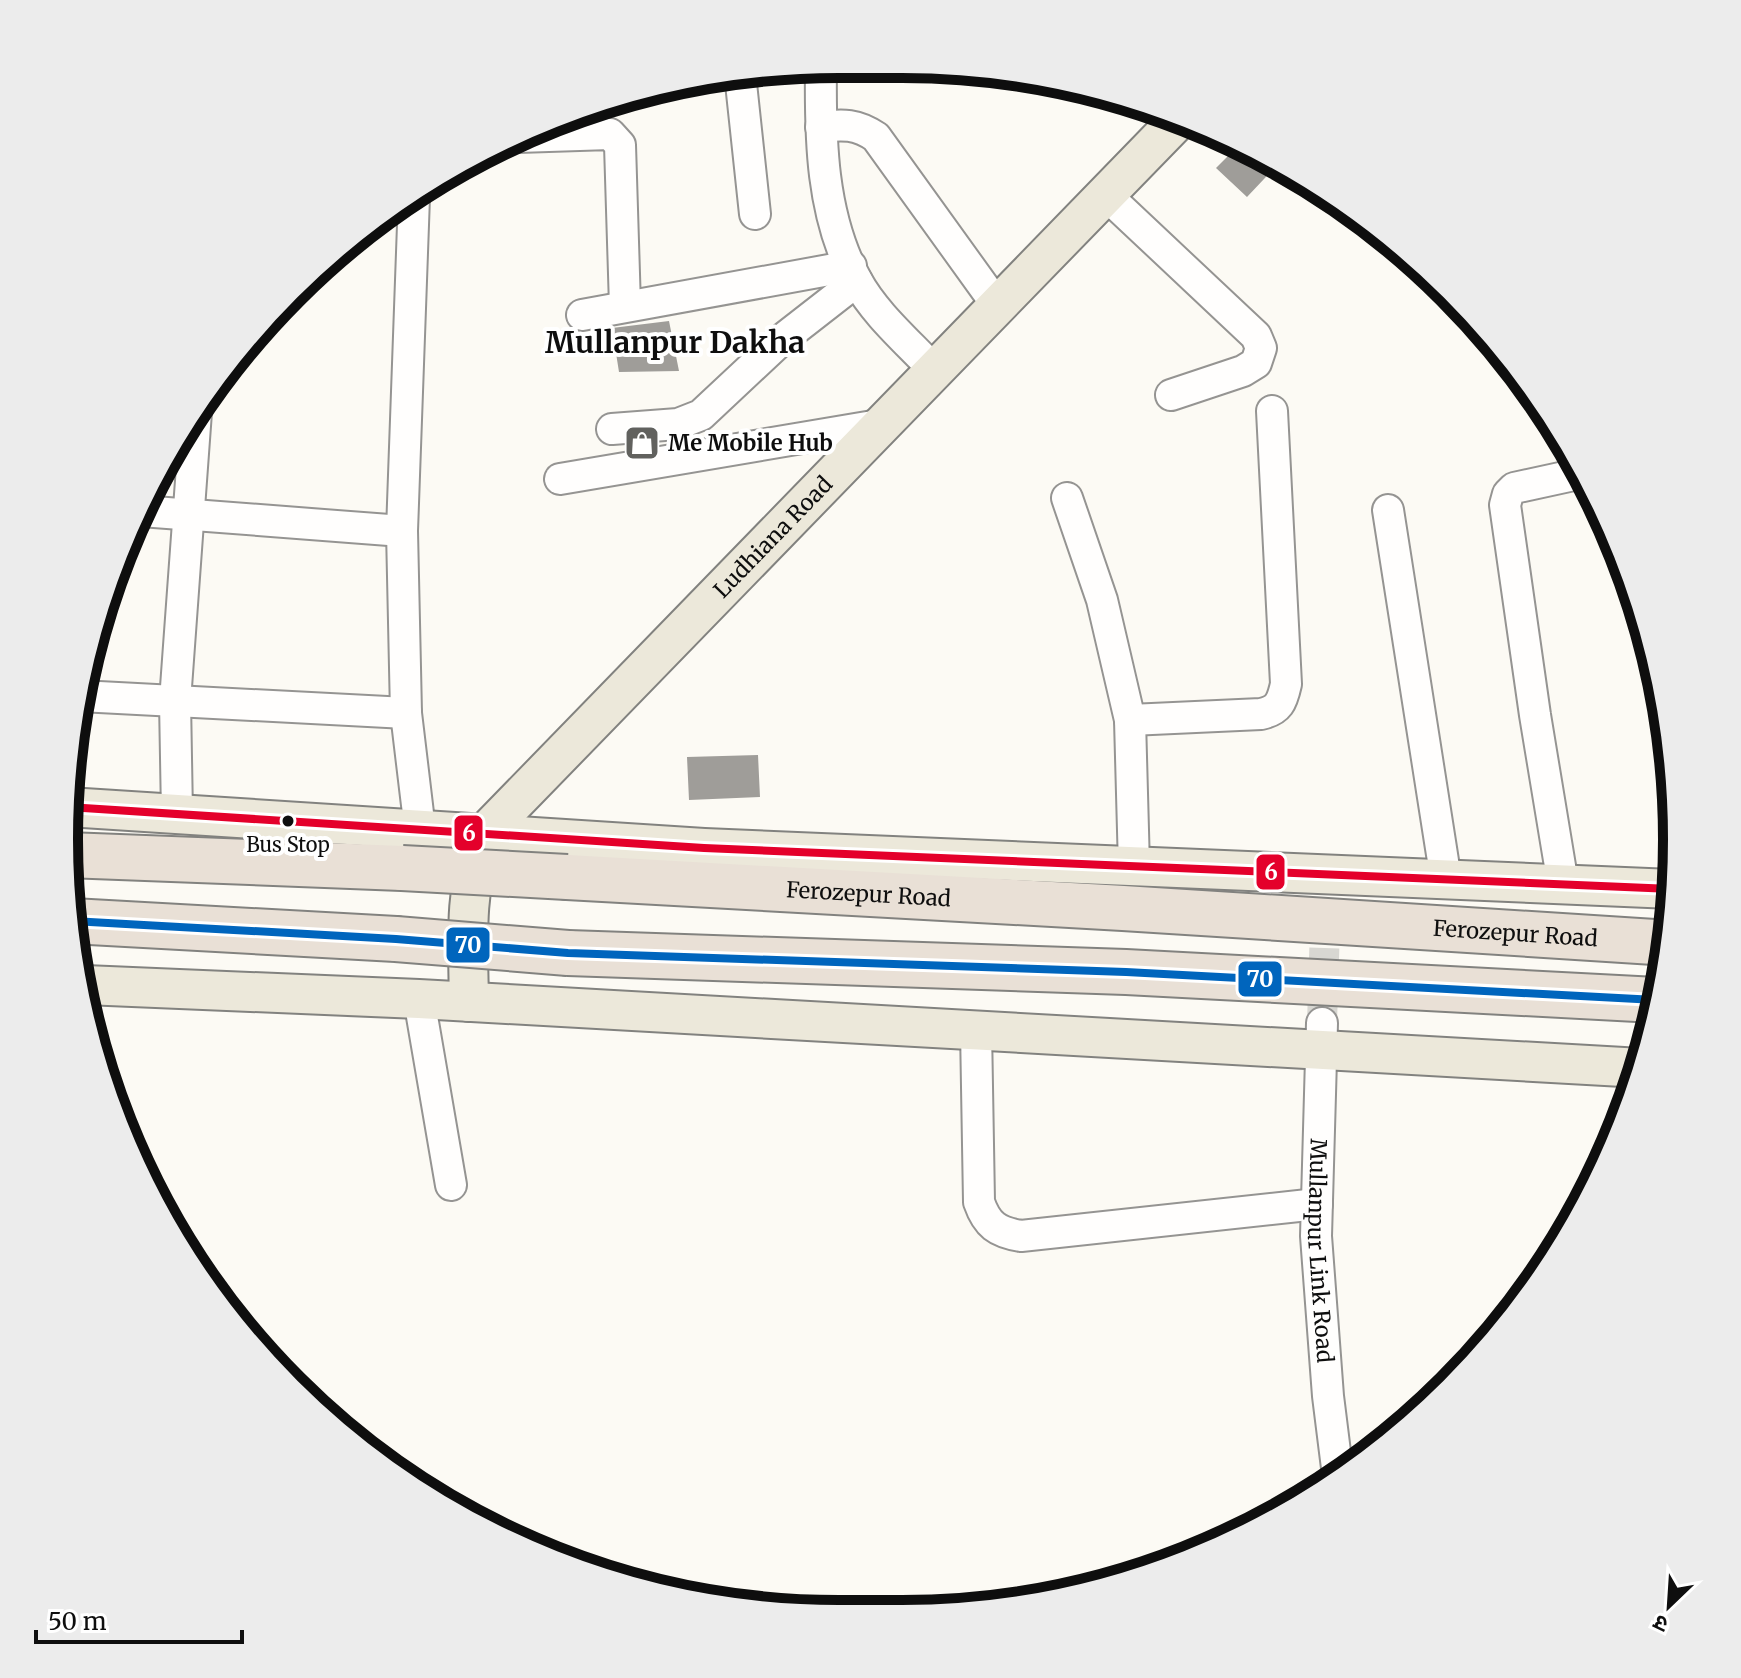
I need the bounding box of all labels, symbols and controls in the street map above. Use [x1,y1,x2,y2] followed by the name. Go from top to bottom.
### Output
[545,323,805,361] district label: Mullanpur Dakha
[623,424,661,462] shop icon: Me Mobile Hub
[668,429,833,457] place label: Me Mobile Hub
[707,470,838,604] street label: Ludhiana Road
[280,813,296,829] marker: Bus Stop
[453,814,484,852] line badge: 6
[462,819,476,847] text: 6
[246,832,330,857] place label: Bus Stop
[1255,853,1286,891] line badge: 6
[1264,858,1278,886] text: 6
[785,875,952,912] street label: Ferozepur Road
[1432,914,1599,952] street label: Ferozepur Road
[445,926,491,964] line badge: 70
[454,931,482,959] text: 70
[1237,960,1283,998] line badge: 70
[1246,965,1274,993] text: 70
[1302,1138,1339,1364] street label: Mullanpur Link Road
[1629,1566,1709,1646] north arrow
[36,1594,242,1644] scale bar
[48,1606,107,1637] text: 50 m
[1648,1608,1672,1640] text: उ

